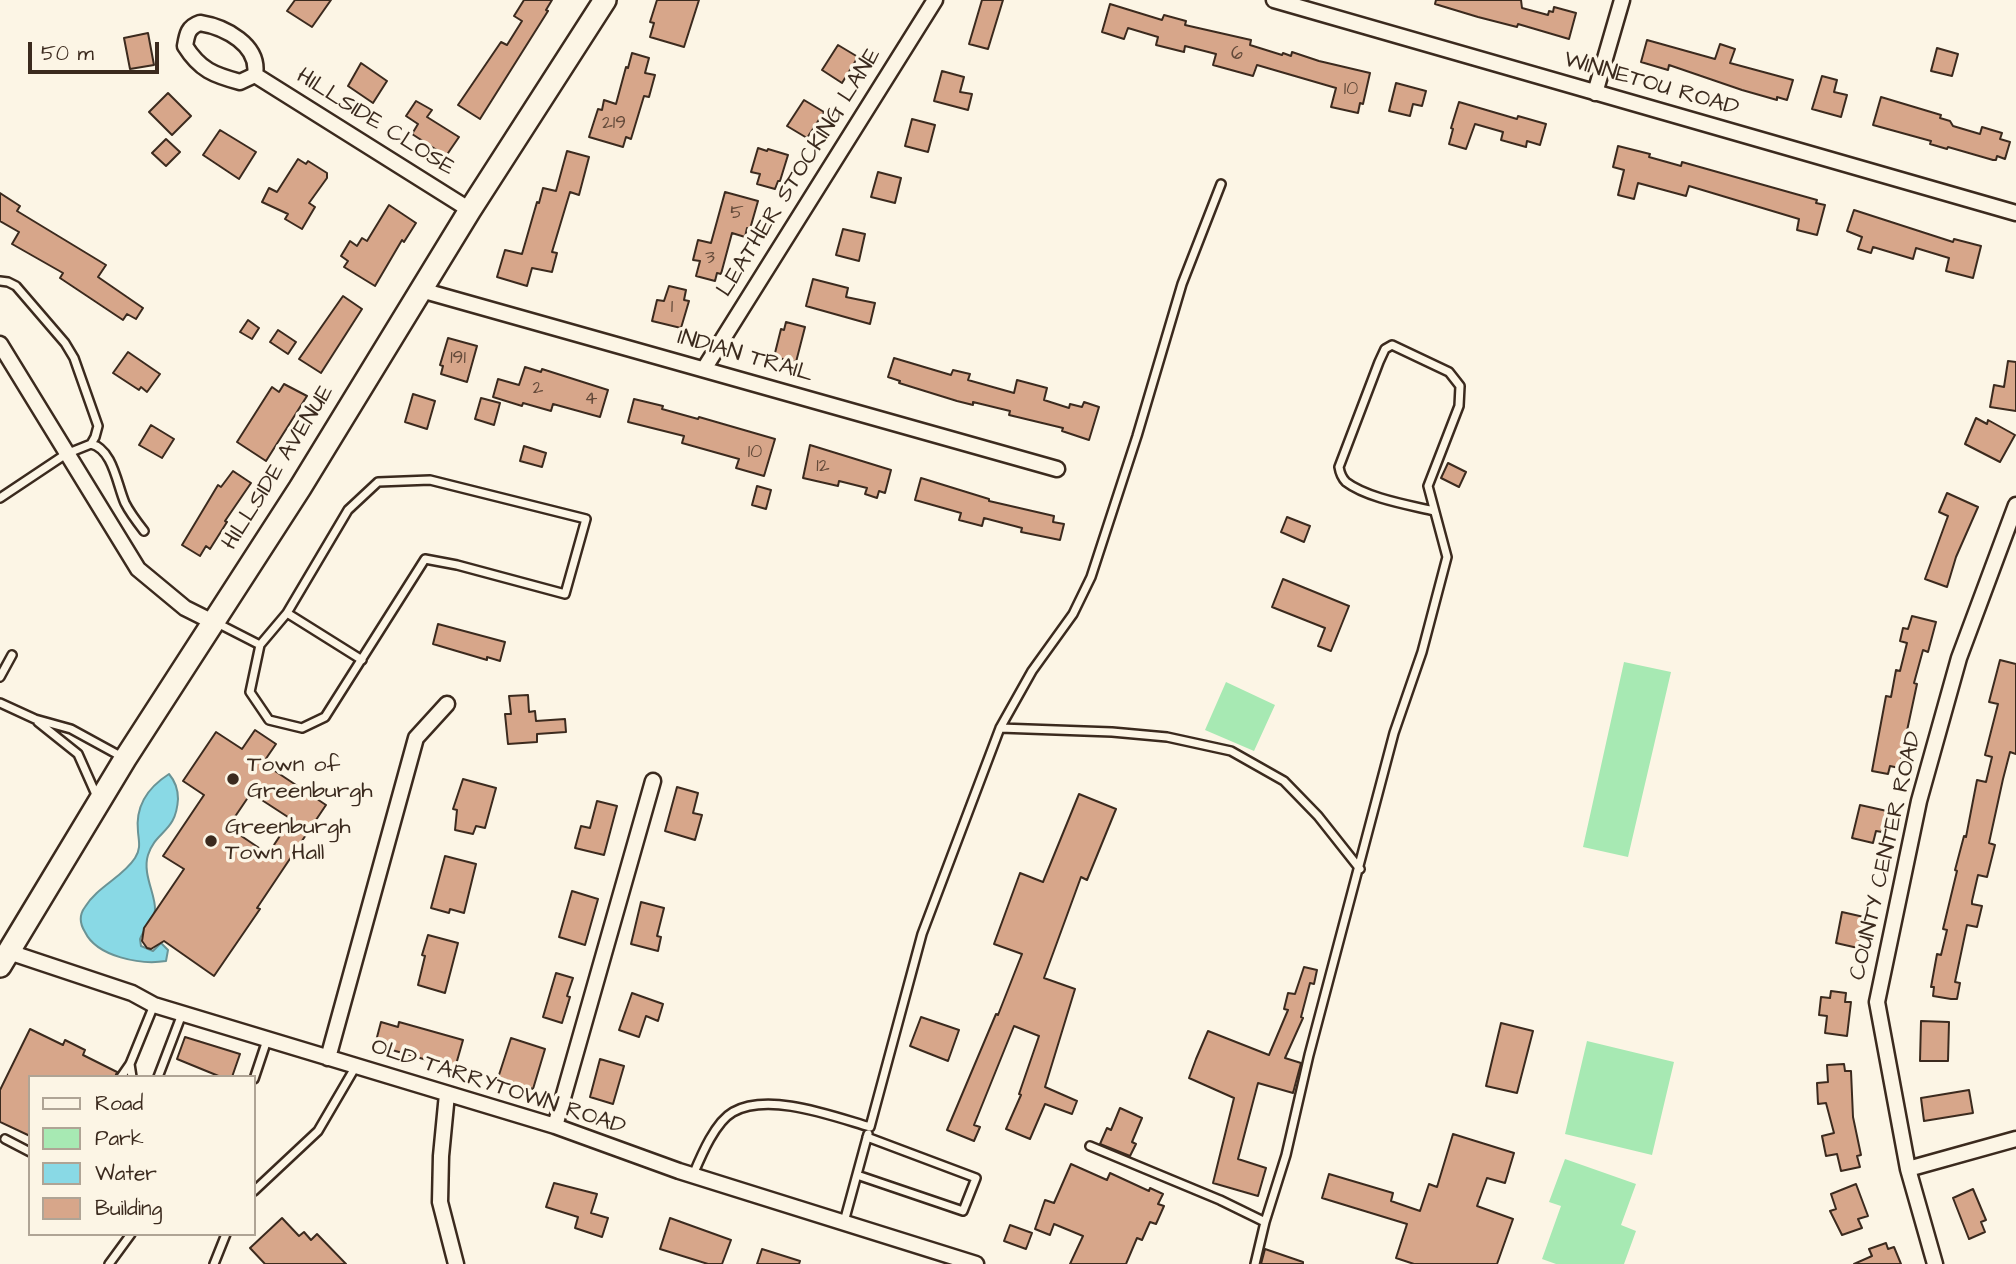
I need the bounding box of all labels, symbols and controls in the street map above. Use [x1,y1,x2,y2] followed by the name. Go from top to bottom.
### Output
[32,28,163,72] scale bar
[41,39,94,68] text: 50 m
[712,43,888,303] street label: LEATHER STOCKING LANE
[1231,44,1243,66] house number: 6
[1560,47,1742,123] street label: WINNETOU ROAD
[291,63,459,183] street label: HILLSIDE CLOSE
[1344,79,1358,101] house number: 10
[602,113,626,135] house number: 219
[730,203,744,225] house number: 5
[705,248,715,270] house number: 3
[671,297,673,319] house number: 1
[674,325,816,389] street label: INDIAN TRAIL
[450,348,466,370] house number: 191
[533,378,543,400] house number: 2
[217,381,341,555] street label: HILLSIDE AVENUE
[585,389,597,411] house number: 4
[748,442,762,464] house number: 10
[816,456,830,478] house number: 12
[1845,729,1929,983] street label: COUNTY CENTER ROAD
[247,752,373,806] place label: Town of Greenburgh
[225,771,241,787] marker: Town of Greenburgh
[225,814,351,868] place label: Greenburgh Town Hall
[203,833,219,849] marker: Greenburgh Town Hall
[367,1034,629,1142] street label: OLD TARRYTOWN ROAD
[28,1075,256,1236] legend
[95,1089,143,1118] text: Road
[95,1124,144,1153] text: Park
[95,1159,157,1188] text: Water
[95,1194,162,1223] text: Building

